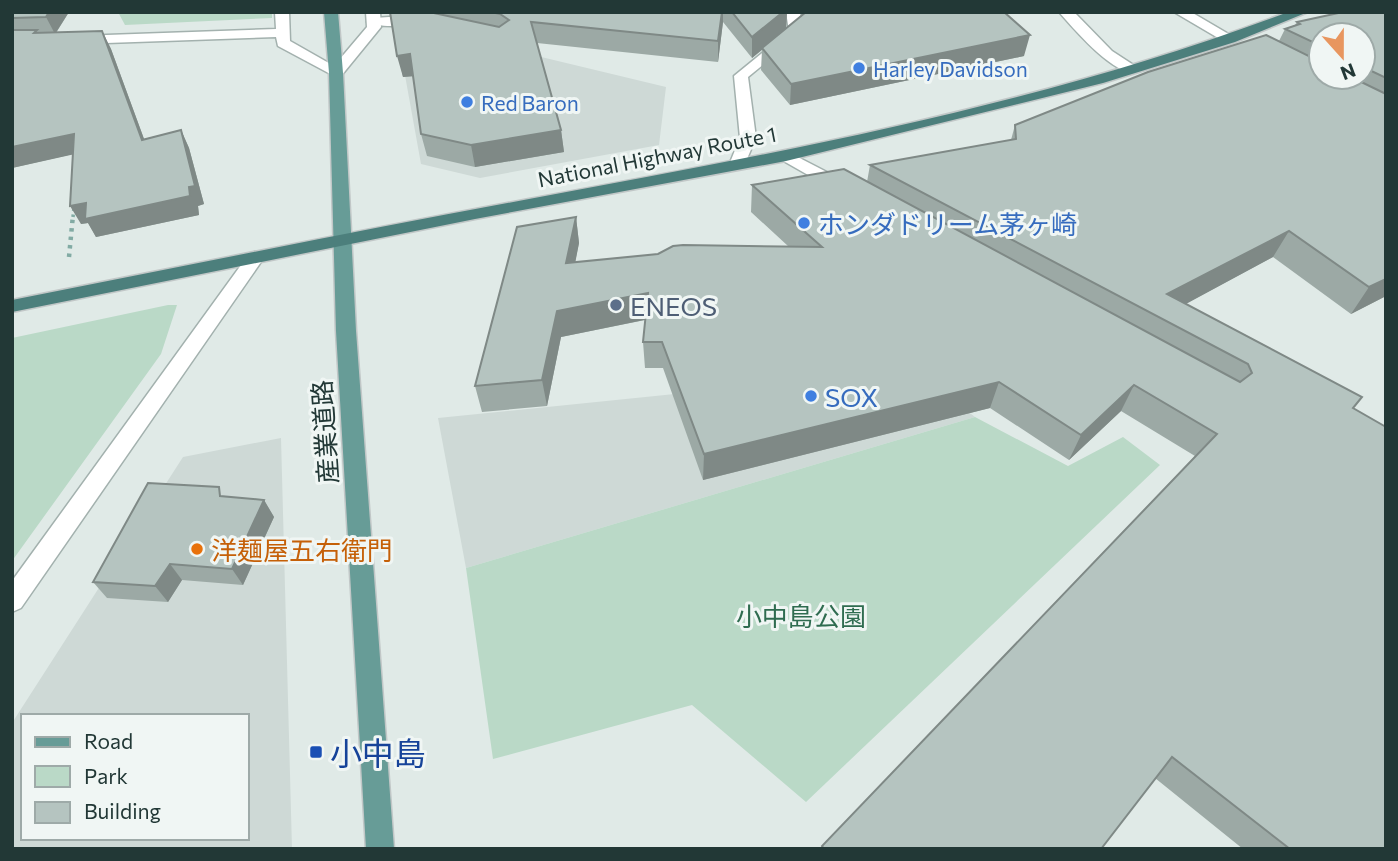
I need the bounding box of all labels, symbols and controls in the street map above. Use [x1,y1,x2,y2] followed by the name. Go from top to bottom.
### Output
[1307,21,1377,91] north arrow
[873,56,1028,81] place label: Harley Davidson
[1337,59,1359,86] text: N
[851,60,867,76] marker: Harley Davidson
[481,90,579,115] place label: Red Baron
[459,94,475,110] marker: Red Baron
[536,121,778,191] street label: National Highway Route 1
[818,208,1077,239] place label: ホンダドリーム茅ヶ崎
[796,215,812,231] marker: ホンダドリーム茅ヶ崎
[630,290,717,321] place label: ENEOS
[608,297,624,313] marker: ENEOS
[305,379,343,485] street label: 産業道路
[825,381,878,412] place label: SOX
[803,388,819,404] marker: SOX
[211,534,393,565] place label: 洋麺屋五右衛門
[189,541,205,557] marker: 洋麺屋五右衛門
[736,600,866,631] park label: 小中島公園
[21,714,248,840] legend
[84,728,133,753] text: Road
[330,732,426,772] place label: 小中島
[308,744,324,760] marker: 小中島
[84,763,128,788] text: Park
[84,798,161,823] text: Building

